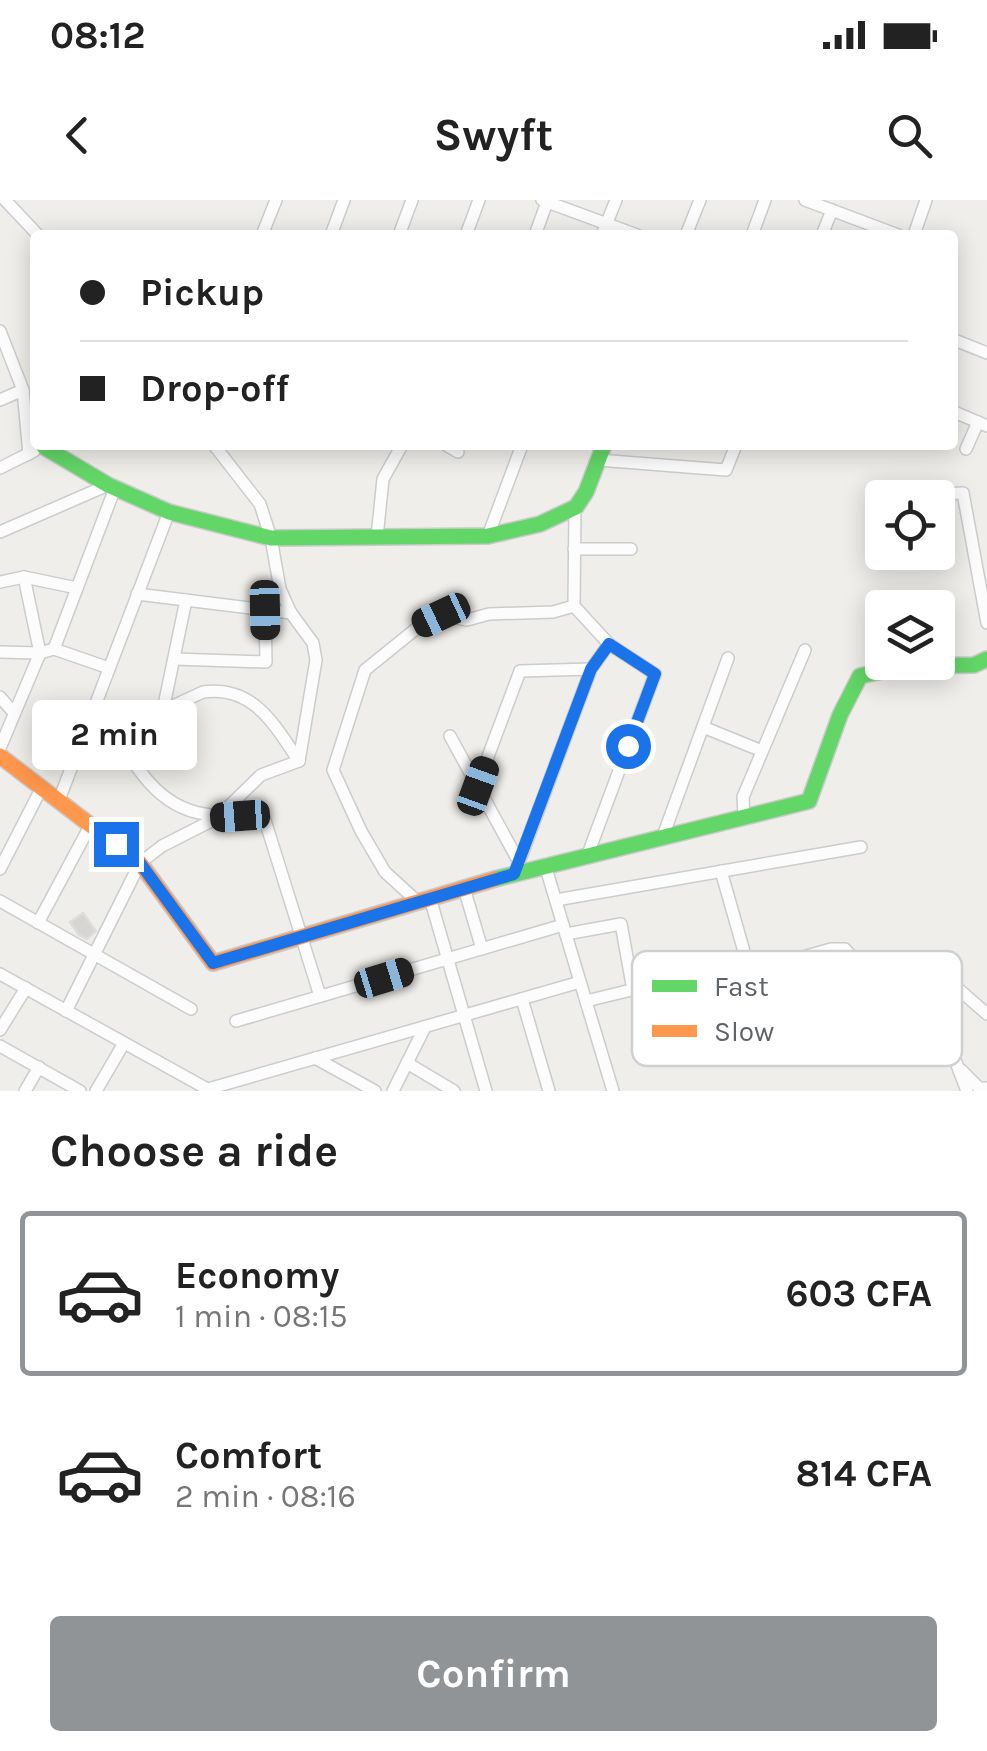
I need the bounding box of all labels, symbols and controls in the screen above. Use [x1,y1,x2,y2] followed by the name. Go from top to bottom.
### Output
[50,13,145,58] text: 08:12
[50,108,105,163] icon: back
[882,108,937,163] icon: search
[434,109,553,161] text: Swyft
[140,270,264,315] text: Pickup
[140,366,289,411] text: Drop-off
[865,480,955,680] map controls
[865,480,955,570] button: locate
[249,580,281,640] car
[407,589,475,641] car
[865,590,955,680] button: layers
[34,699,198,769] callout: 2 min
[70,716,159,753] text: 2 min
[606,724,651,769] route start
[454,753,502,819] car
[209,799,271,833] car
[94,822,139,867] route end
[632,951,962,1066] legend
[351,955,417,1001] car
[714,970,769,1003] text: Fast
[714,1015,774,1048] text: Slow
[50,1125,338,1177] text: Choose a ride
[55,1249,145,1339] icon: car
[175,1253,339,1298] text: Economy
[786,1271,932,1316] text: 603 CFA
[175,1298,348,1335] text: 1 min · 08:15
[55,1429,145,1519] icon: car
[175,1433,322,1478] text: Comfort
[796,1451,932,1496] text: 814 CFA
[175,1478,356,1515] text: 2 min · 08:16
[50,1616,937,1731] button: Confirm

